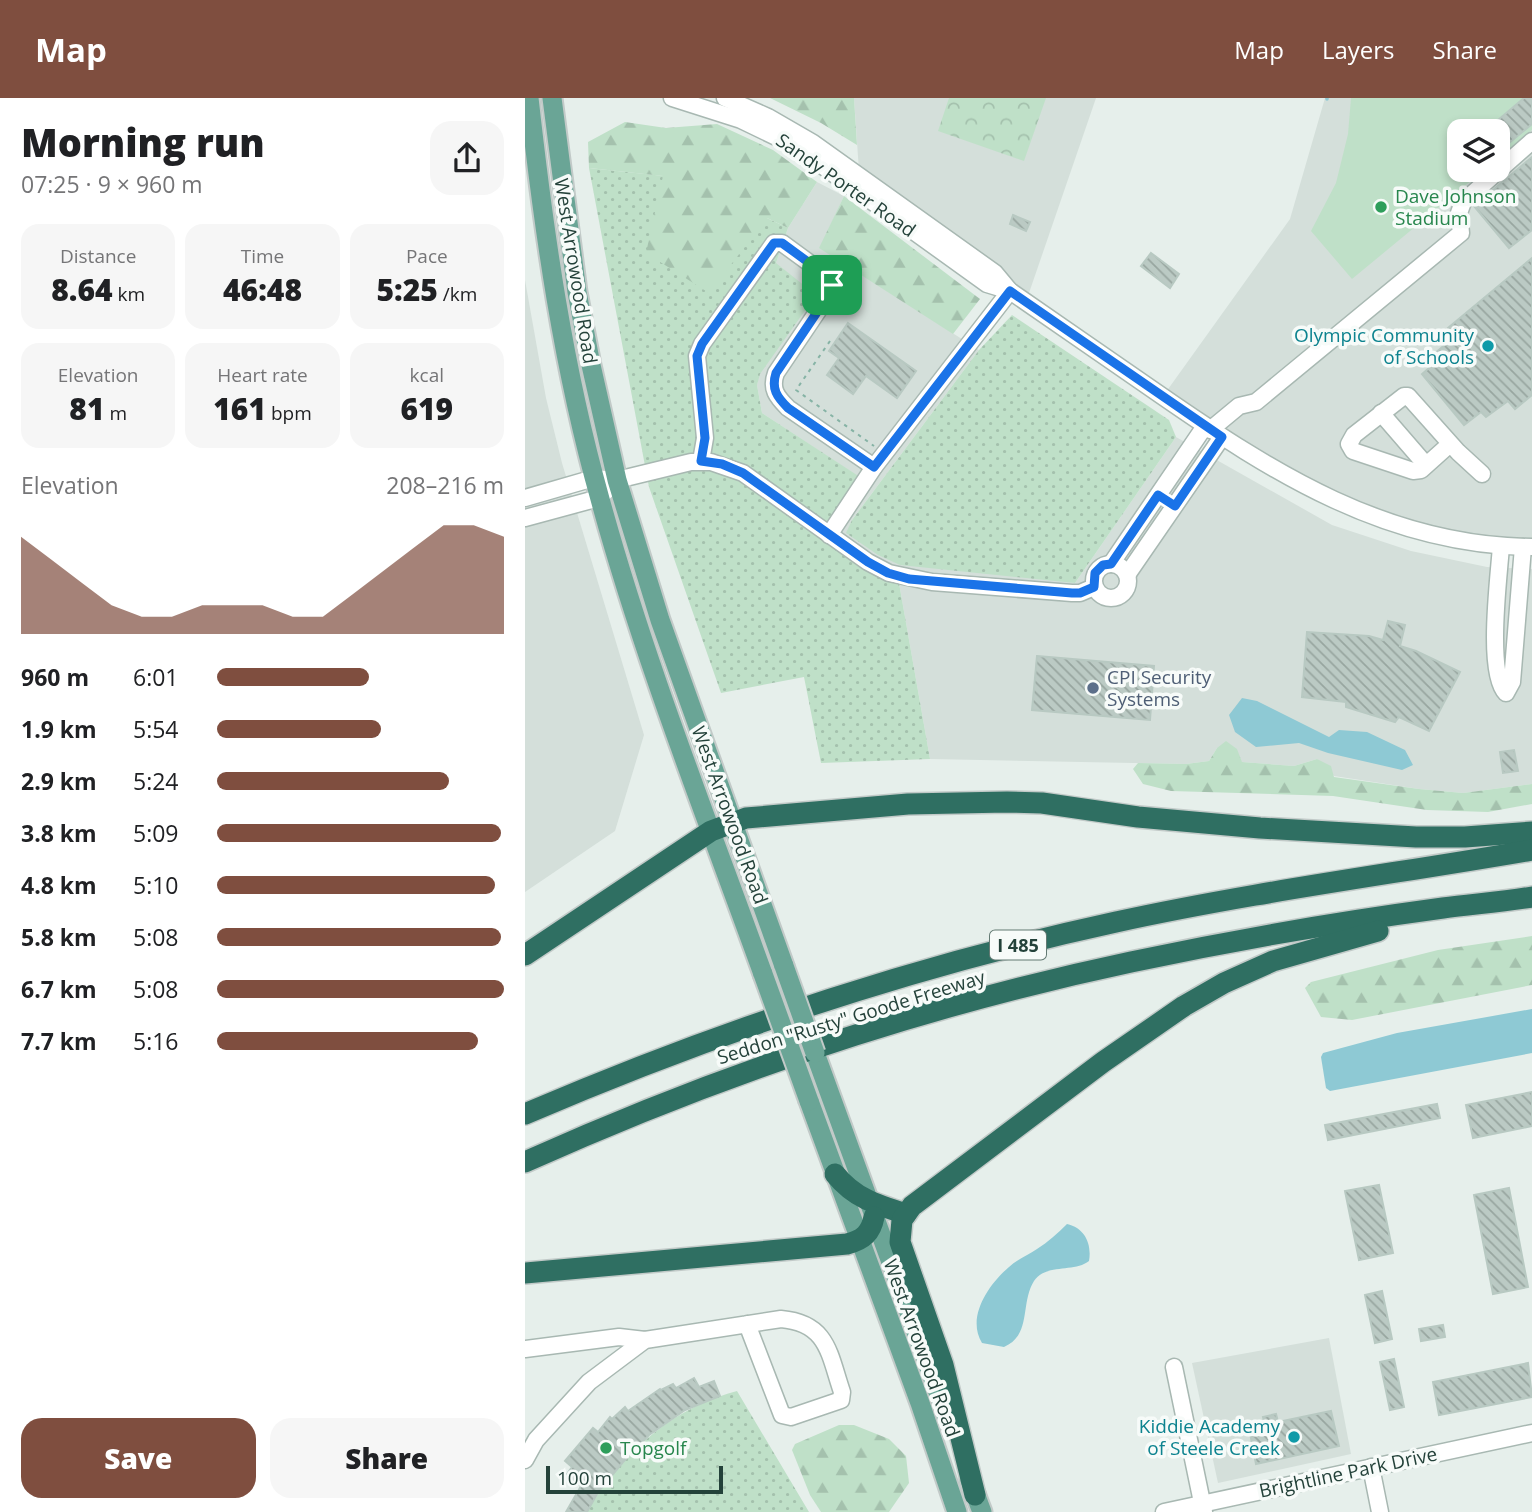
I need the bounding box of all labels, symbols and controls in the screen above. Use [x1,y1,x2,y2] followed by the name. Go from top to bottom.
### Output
[35,27,107,72] text: Map
[1234,33,1284,66] text: Map
[1322,33,1395,66] text: Layers
[1433,33,1497,66] text: Share
[21,116,265,168] text: Morning run
[1447,119,1510,182] map controls
[1447,119,1510,182] button: layers
[430,121,504,195] button: share
[771,127,921,243] street label: Sandy Porter Road
[21,168,203,200] text: 07:25 · 9 × 960 m
[548,176,604,366] street label: West Arrowood Road
[1395,183,1516,231] place label: Dave Johnson Stadium
[1373,199,1389,215] marker: Dave Johnson Stadium
[60,243,136,269] text: Distance
[241,243,284,269] text: Time
[406,243,448,269] text: Pace
[802,255,862,315] pin
[813,266,851,304] icon: arrive
[51,269,113,310] text: 8.64
[223,269,302,310] text: 46:48
[376,269,438,310] text: 5:25
[113,281,145,307] text: km
[438,281,477,307] text: /km
[1294,322,1474,370] place label: Olympic Community of Schools
[1480,338,1496,354] marker: Olympic Community of Schools
[58,362,139,388] text: Elevation
[217,362,308,388] text: Heart rate
[410,362,444,388] text: kcal
[69,388,104,429] text: 81
[213,388,266,429] text: 161
[400,388,453,429] text: 619
[104,400,127,426] text: m
[266,400,312,426] text: bpm
[21,469,119,501] text: Elevation
[386,469,504,501] text: 208–216 m
[21,661,89,693] text: 960 m
[133,661,179,693] text: 6:01
[1107,664,1212,712] place label: CPI Security Systems
[1085,680,1101,696] marker: CPI Security Systems
[21,713,97,745] text: 1.9 km
[133,713,179,745] text: 5:54
[686,722,774,908] street label: West Arrowood Road
[21,765,97,797] text: 2.9 km
[133,765,179,797] text: 5:24
[21,817,97,849] text: 3.8 km
[133,817,179,849] text: 5:09
[21,869,97,901] text: 4.8 km
[133,869,179,901] text: 5:10
[21,921,97,953] text: 5.8 km
[133,921,179,953] text: 5:08
[990,930,1046,960] road number: I 485
[714,964,989,1070] street label: Seddon "Rusty" Goode Freeway
[21,973,97,1005] text: 6.7 km
[133,973,179,1005] text: 5:08
[21,1025,97,1057] text: 7.7 km
[133,1025,179,1057] text: 5:16
[878,1255,966,1441] street label: West Arrowood Road
[1139,1413,1280,1461] place label: Kiddie Academy of Steele Creek
[21,1418,256,1498] button: Save
[270,1418,504,1498] button: Share
[1286,1429,1302,1445] marker: Kiddie Academy of Steele Creek
[620,1435,688,1461] place label: Topgolf
[598,1440,614,1456] marker: Topgolf
[1256,1440,1440,1504] street label: Brightline Park Drive
[546,1463,723,1495] scale bar
[557,1465,612,1491] text: 100 m

